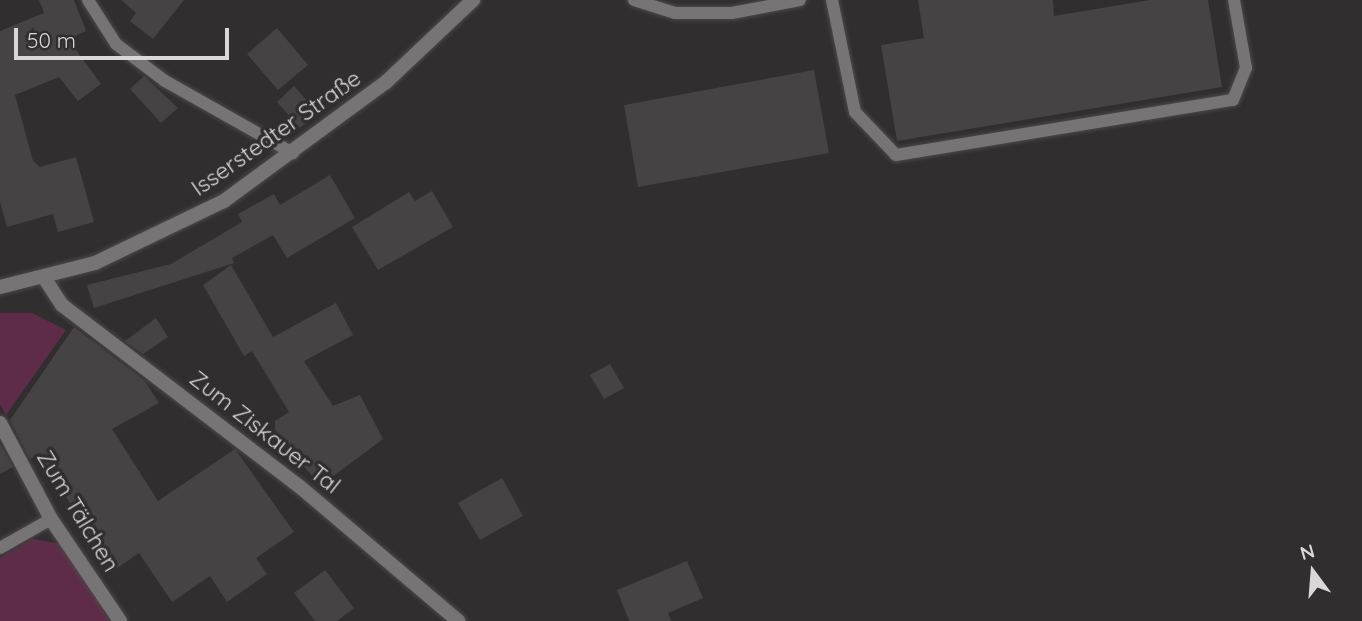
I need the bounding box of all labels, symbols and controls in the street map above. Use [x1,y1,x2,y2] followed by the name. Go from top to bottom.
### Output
[18,14,233,58] scale bar
[27,27,76,53] text: 50 m
[186,64,366,202] street label: Isserstedter Straße
[184,365,346,499] street label: Zum Ziskauer Tal
[31,445,125,577] street label: Zum Tälchen
[1278,537,1348,607] north arrow
[1297,538,1317,565] text: N

